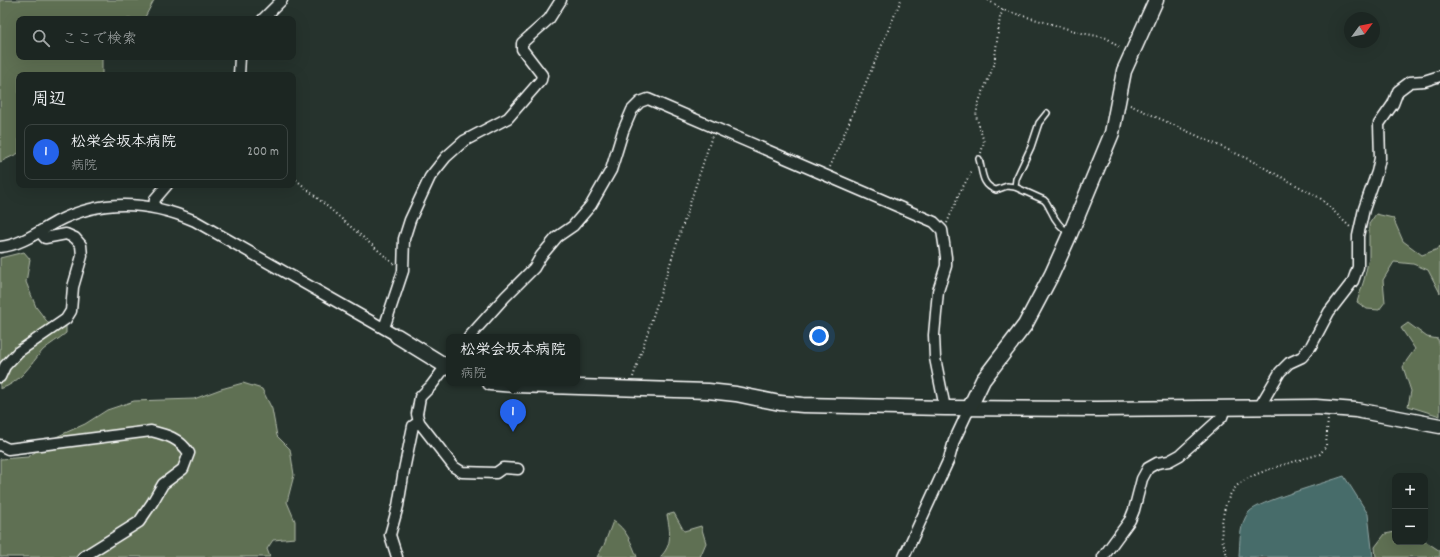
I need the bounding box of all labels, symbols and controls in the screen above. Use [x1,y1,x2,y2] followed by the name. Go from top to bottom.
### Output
[1344,12,1380,48] north arrow
[16,16,296,60] search box
[30,27,52,49] icon: search
[62,29,137,51] text: ここで検索
[32,89,66,113] text: 周辺
[71,132,176,154] text: 松栄会坂本病院
[45,143,47,162] text: 1
[247,143,279,162] text: 200 m
[71,157,97,176] text: 病院
[809,326,829,346] your location
[446,334,580,386] popup
[460,340,566,362] text: 松栄会坂本病院
[460,365,487,384] text: 病院
[500,399,526,432] pin: 1
[1392,473,1428,545] map controls
[1392,473,1428,509] button: +
[1392,509,1428,545] button: −

